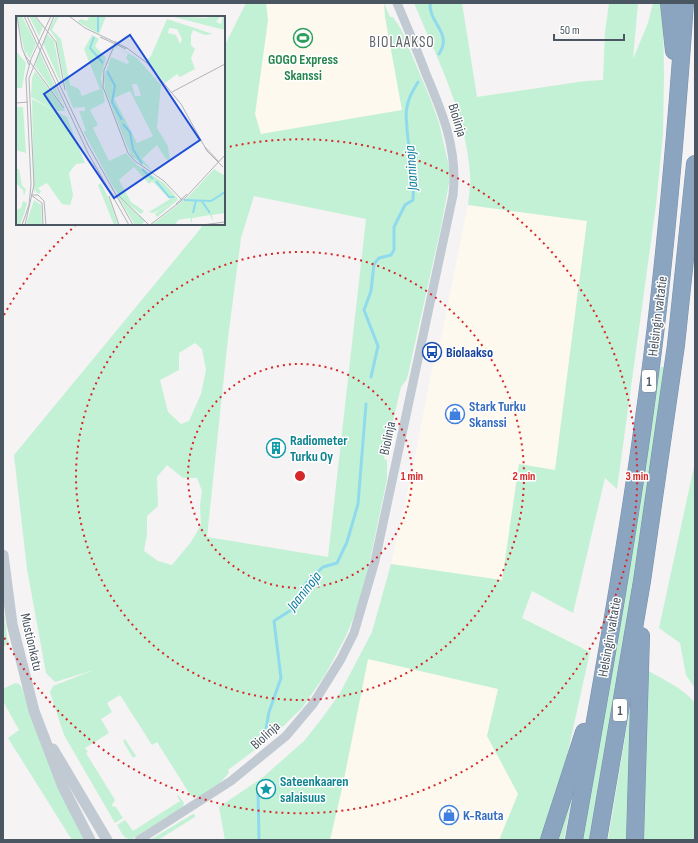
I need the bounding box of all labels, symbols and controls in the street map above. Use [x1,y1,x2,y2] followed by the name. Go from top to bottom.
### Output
[16,16,225,225] inset map
[554,16,624,42] scale bar
[560,23,580,38] text: 50 m
[292,27,314,49] sports icon: GOGO Express Skanssi
[369,33,435,52] district label: BIOLAAKSO
[268,51,338,84] place label: GOGO Express Skanssi
[444,101,471,139] street label: Biolinja
[400,145,423,192] water label: Jaaninoja
[644,275,671,357] street label: Helsingin valtatie
[421,341,443,363] bus stop icon: Biolaakso
[446,344,493,361] place label: Biolaakso
[642,370,656,392] road number: 1
[469,398,526,431] place label: Stark Turku Skanssi
[444,403,466,425] shop icon: Stark Turku Skanssi
[376,420,399,457] street label: Biolinja
[290,432,348,465] place label: Radiometer Turku Oy
[265,437,287,459] building icon: Radiometer Turku Oy
[293,469,307,483] centre of rings
[401,469,423,484] text: 1 min
[513,469,535,484] text: 2 min
[626,469,648,484] text: 3 min
[282,568,326,616] water label: Jaaninoja
[594,596,625,678] street label: Helsingin valtatie
[17,612,46,673] street label: Mustionkatu
[613,699,627,721] road number: 1
[247,718,284,753] street label: Biolinja
[280,773,349,806] place label: Sateenkaaren salaisuus
[255,778,277,800] place icon: Sateenkaaren salaisuus
[438,804,460,826] shop icon: K-Rauta
[463,807,504,824] place label: K-Rauta

